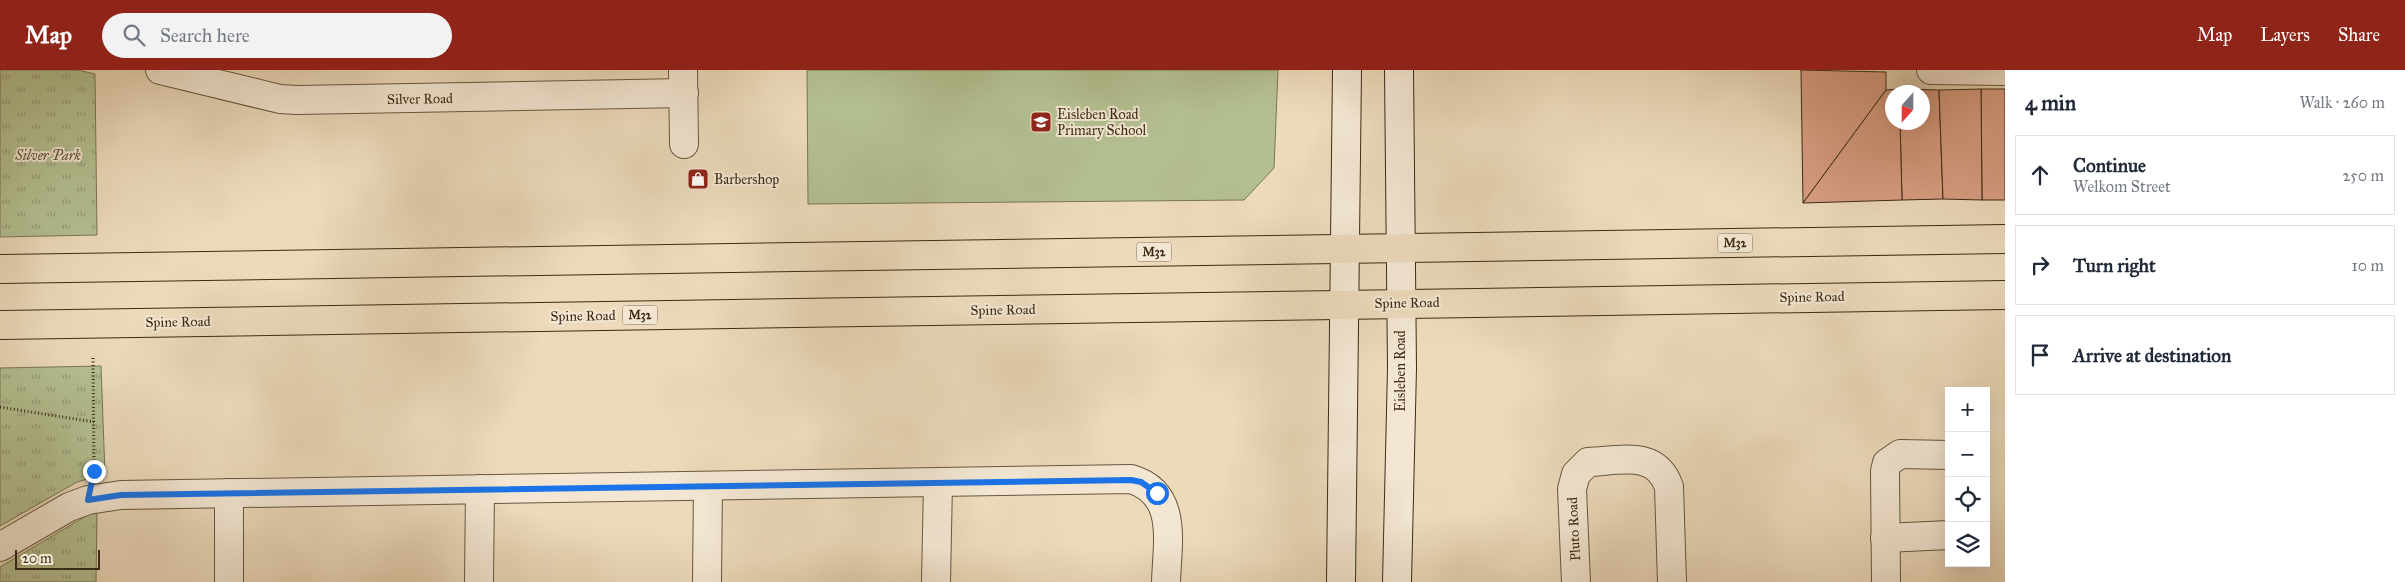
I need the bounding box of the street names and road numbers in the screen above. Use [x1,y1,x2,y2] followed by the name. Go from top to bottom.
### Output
[387,90,453,108] street label: Silver Road
[1718,234,1752,252] road number: M32
[1136,242,1172,262] road number: M32
[1779,288,1845,306] street label: Spine Road
[1374,294,1440,312] street label: Spine Road
[970,301,1036,319] street label: Spine Road
[622,306,658,324] road number: M32
[550,307,616,325] street label: Spine Road
[145,313,211,331] street label: Spine Road
[1392,330,1409,412] street label: Eisleben Road
[1564,497,1584,561] street label: Pluto Road

